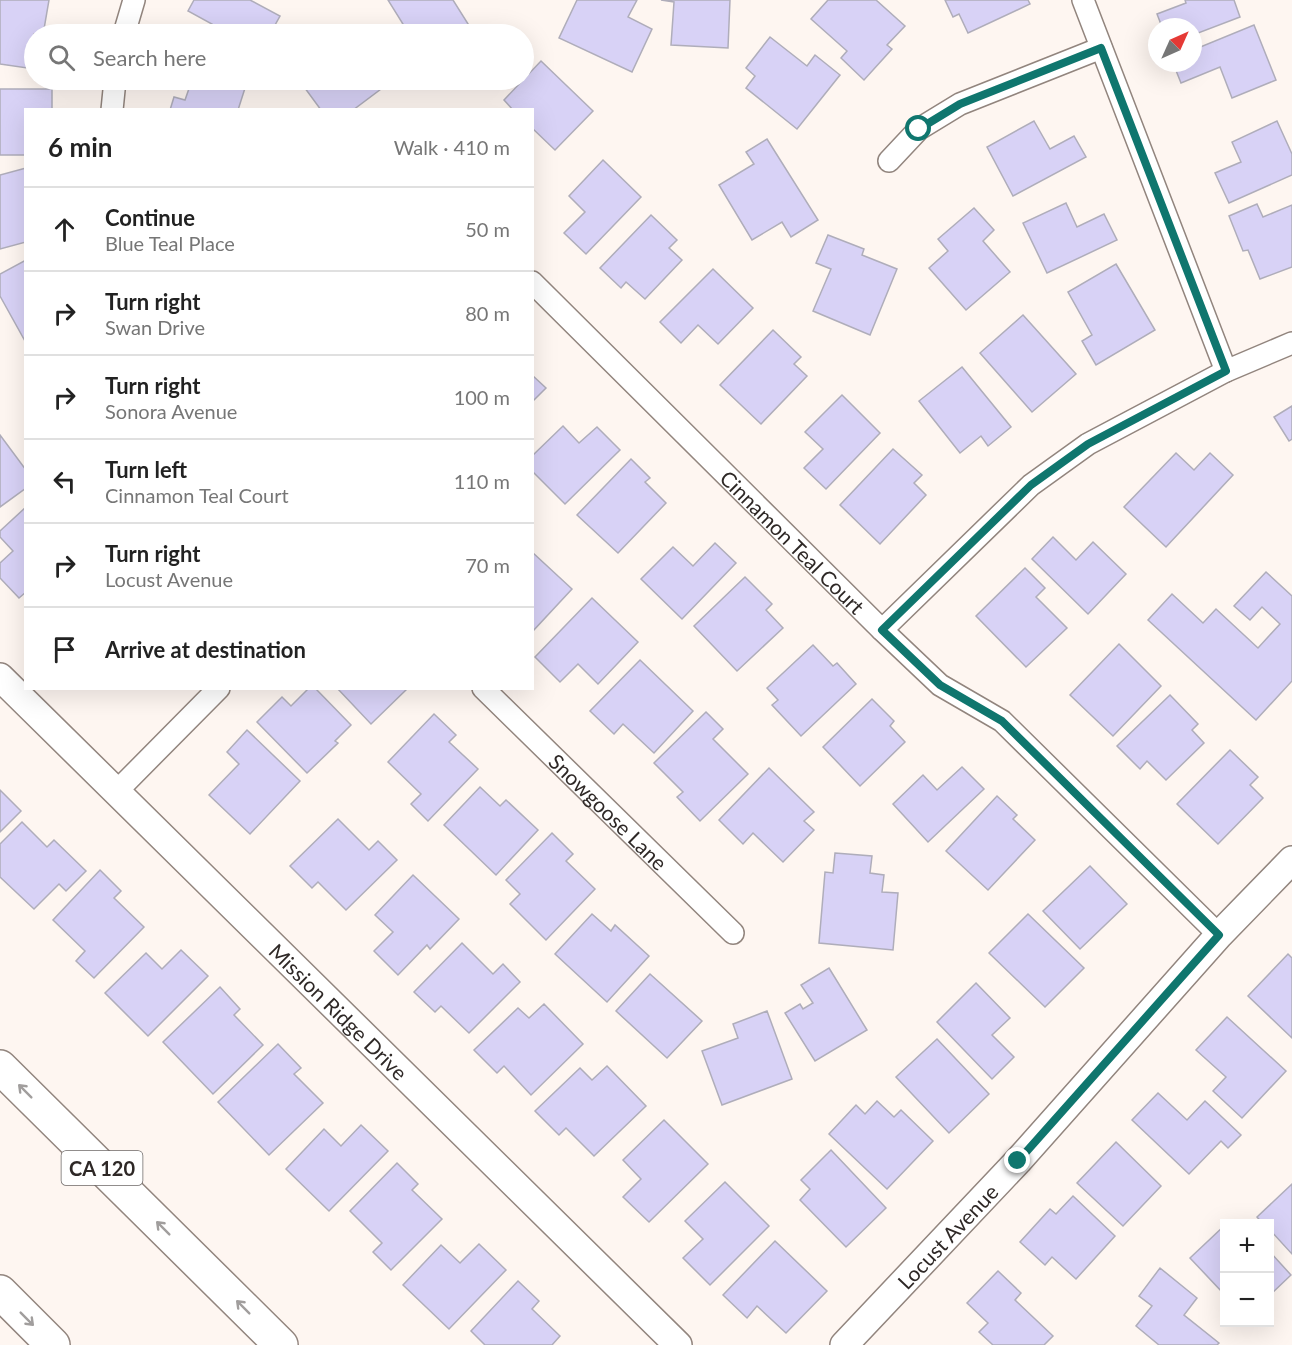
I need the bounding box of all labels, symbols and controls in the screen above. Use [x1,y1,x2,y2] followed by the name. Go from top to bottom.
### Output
[1148,18,1202,72] north arrow
[24,24,534,90] search box
[45,41,78,74] icon: search
[93,44,206,71] text: Search here
[905,115,931,141] route start
[48,131,112,163] text: 6 min
[394,135,510,159] text: Walk · 410 m
[105,204,195,231] text: Continue
[48,213,81,246] icon: ahead
[465,217,510,241] text: 50 m
[105,231,235,255] text: Blue Teal Place
[105,288,200,315] text: Turn right
[48,297,81,330] icon: right
[465,301,510,325] text: 80 m
[105,315,205,339] text: Swan Drive
[105,372,200,399] text: Turn right
[48,381,81,414] icon: right
[454,385,510,409] text: 100 m
[105,399,237,423] text: Sonora Avenue
[105,456,187,483] text: Turn left
[48,465,81,498] icon: left
[716,465,871,619] street label: Cinnamon Teal Court
[454,469,510,493] text: 110 m
[105,483,289,507] text: Cinnamon Teal Court
[105,540,200,567] text: Turn right
[48,549,81,582] icon: right
[465,553,510,577] text: 70 m
[105,567,233,591] text: Locust Avenue
[48,633,81,666] icon: arrive
[105,636,306,663] text: Arrive at destination
[545,748,673,874] street label: Snowgoose Lane
[265,938,413,1084] street label: Mission Ridge Drive
[17,1084,32,1099] one-way arrow
[1004,1147,1030,1173] route end
[62,1151,142,1185] road number: CA 120
[892,1179,1002,1293] street label: Locust Avenue
[1220,1219,1274,1327] map controls
[1220,1219,1274,1273] button: +
[156,1221,171,1236] one-way arrow
[1220,1273,1274,1327] button: −
[235,1300,250,1315] one-way arrow
[19,1311,34,1326] one-way arrow

